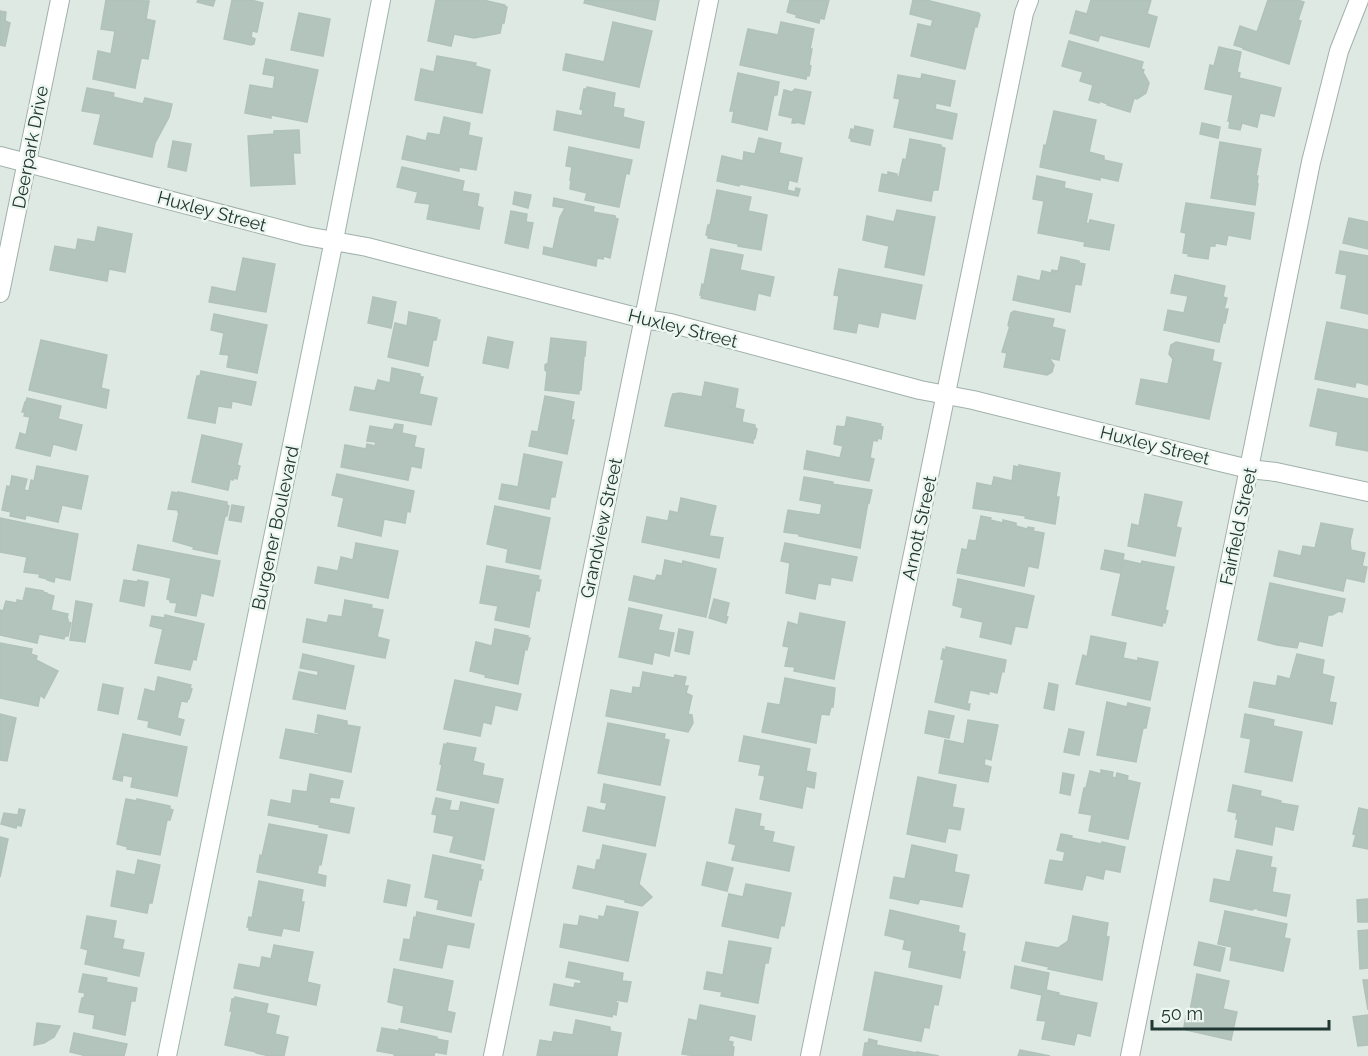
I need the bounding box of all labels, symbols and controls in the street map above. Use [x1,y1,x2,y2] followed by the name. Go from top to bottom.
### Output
[8,83,52,210] street label: Deerpark Drive
[155,186,269,236] street label: Huxley Street
[626,304,740,352] street label: Huxley Street
[1098,421,1212,469] street label: Huxley Street
[247,444,303,612] street label: Burgener Boulevard
[576,456,626,600] street label: Grandview Street
[1215,465,1261,587] street label: Fairfield Street
[898,474,940,582] street label: Arnott Street
[1152,993,1329,1031] scale bar
[1161,1003,1203,1024] text: 50 m

